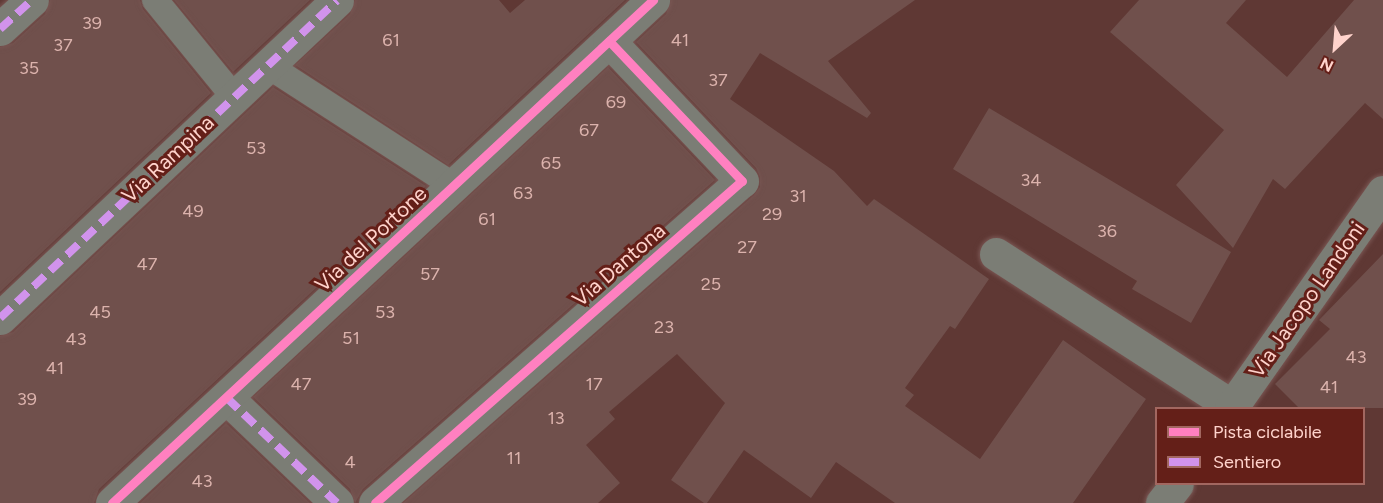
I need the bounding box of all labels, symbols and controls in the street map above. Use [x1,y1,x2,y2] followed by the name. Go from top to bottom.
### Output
[82,12,102,34] house number: 39
[1305,18,1365,78] north arrow
[382,29,400,51] house number: 61
[671,29,689,51] house number: 41
[53,34,73,56] house number: 37
[1317,53,1337,76] text: N
[19,57,39,79] house number: 35
[708,69,728,91] house number: 37
[606,91,626,113] house number: 69
[117,110,219,208] street label: Via Rampina
[579,119,599,141] house number: 67
[246,137,266,159] house number: 53
[541,152,561,174] house number: 65
[1021,169,1041,191] house number: 34
[310,181,432,297] street label: Via del Portone
[513,182,533,204] house number: 63
[789,185,807,207] house number: 31
[182,200,204,222] house number: 49
[762,203,782,225] house number: 29
[478,208,496,230] house number: 61
[1244,217,1370,383] street label: Via Jacopo Landoni
[567,218,671,312] street label: Via Dantona
[1097,220,1117,242] house number: 36
[737,236,757,258] house number: 27
[137,253,157,275] house number: 47
[420,263,440,285] house number: 57
[701,273,721,295] house number: 25
[89,301,111,323] house number: 45
[375,301,395,323] house number: 53
[654,316,674,338] house number: 23
[342,327,360,349] house number: 51
[66,328,86,350] house number: 43
[1346,346,1366,368] house number: 43
[46,357,64,379] house number: 41
[291,373,311,395] house number: 47
[585,373,603,395] house number: 17
[1320,376,1338,398] house number: 41
[17,388,37,410] house number: 39
[547,407,565,429] house number: 13
[1155,407,1365,485] legend
[1213,421,1322,443] text: Pista ciclabile
[507,447,521,469] house number: 11
[344,451,356,473] house number: 4
[1213,451,1281,473] text: Sentiero
[192,470,212,492] house number: 43

